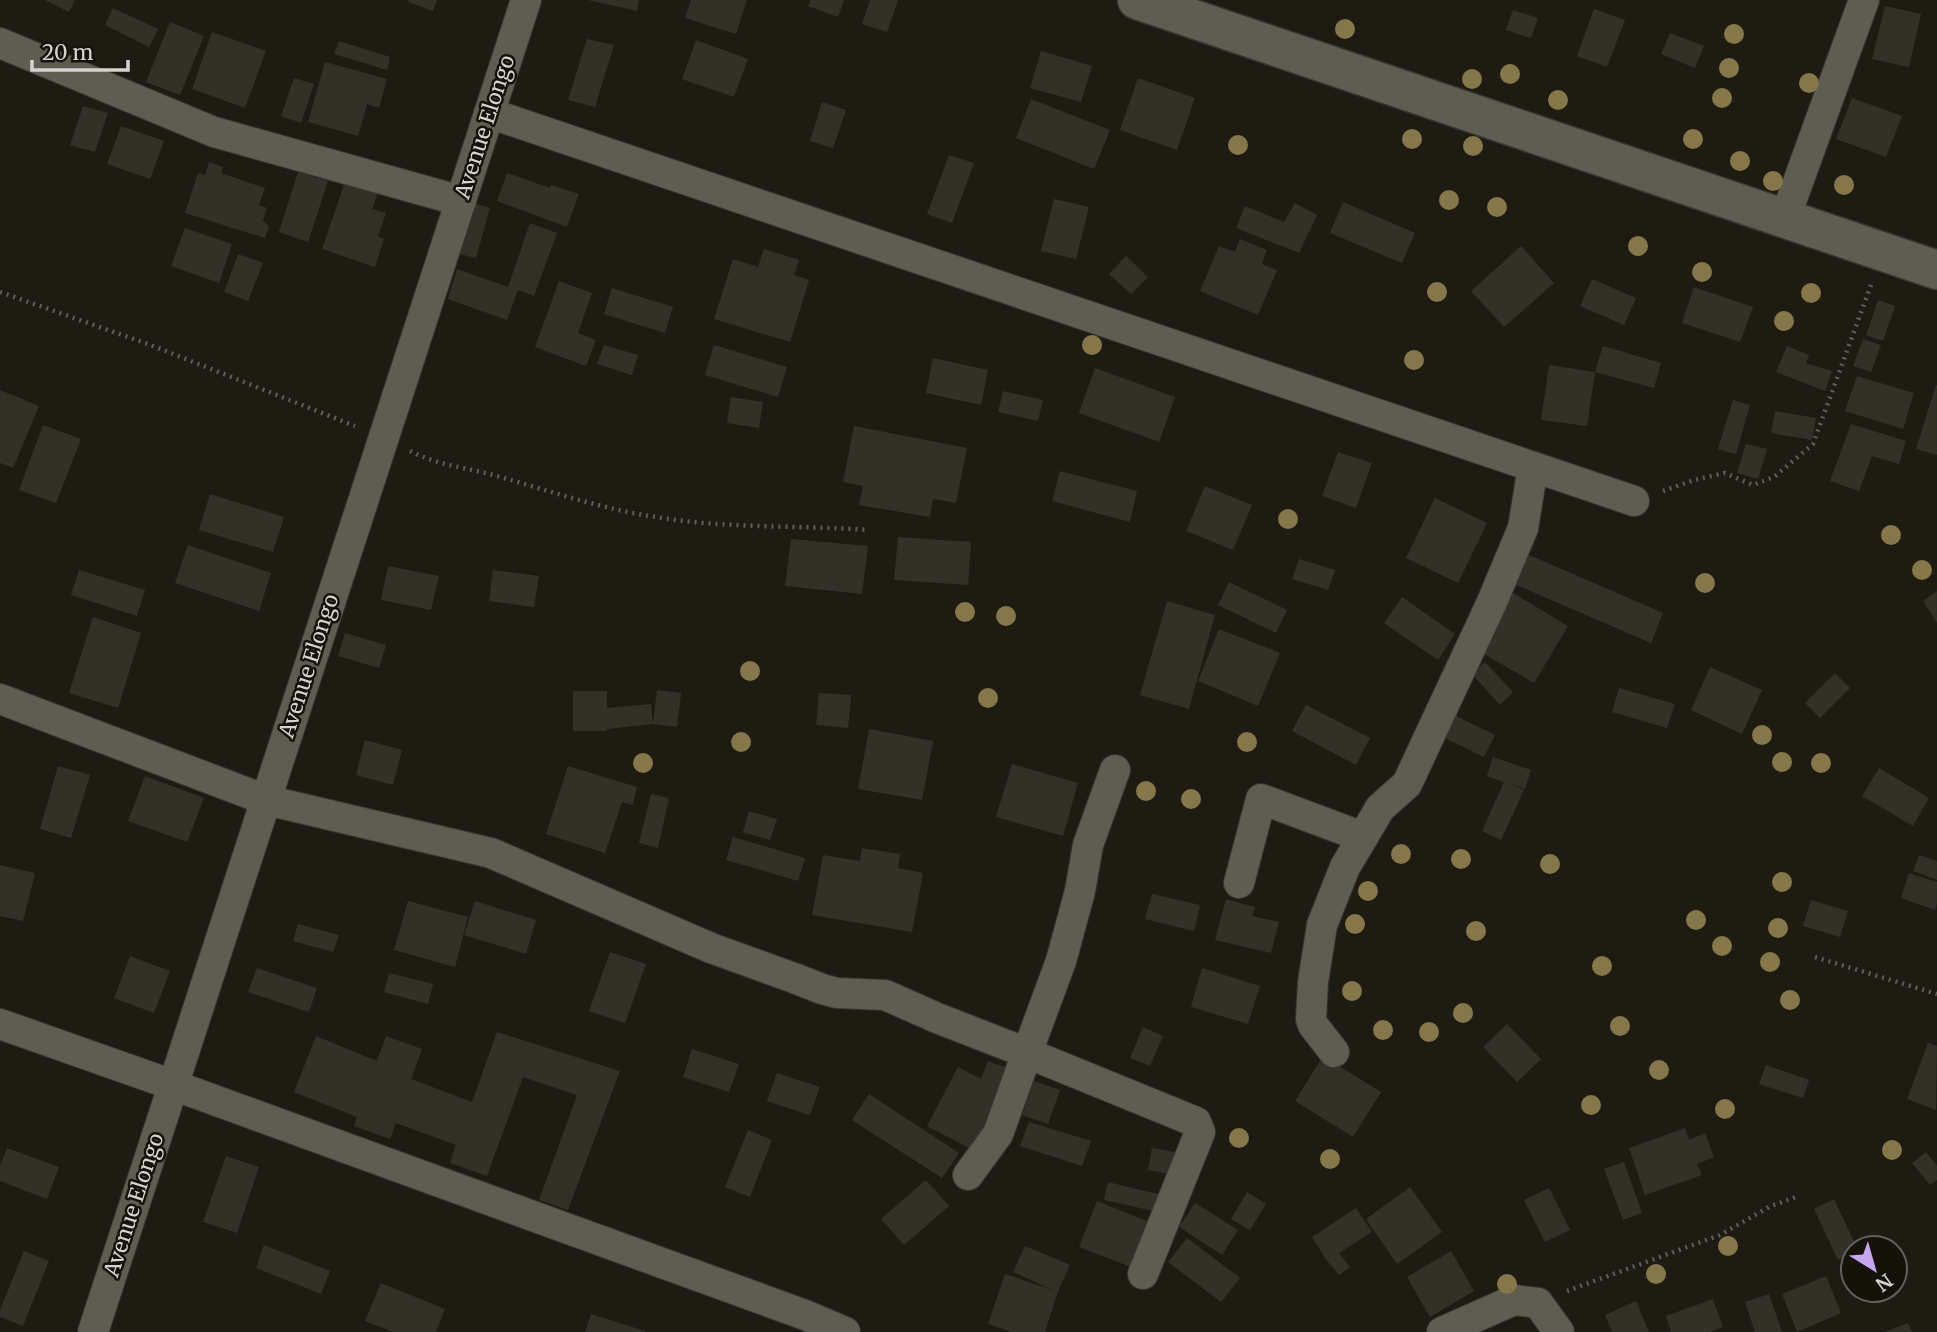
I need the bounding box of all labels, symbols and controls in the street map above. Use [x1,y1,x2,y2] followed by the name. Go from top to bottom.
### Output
[32,28,128,72] scale bar
[42,39,94,66] text: 20 m
[448,52,520,203] street label: Avenue Elongo
[272,591,344,742] street label: Avenue Elongo
[97,1130,169,1281] street label: Avenue Elongo
[1839,1234,1909,1304] north arrow
[1871,1268,1897,1297] text: N

